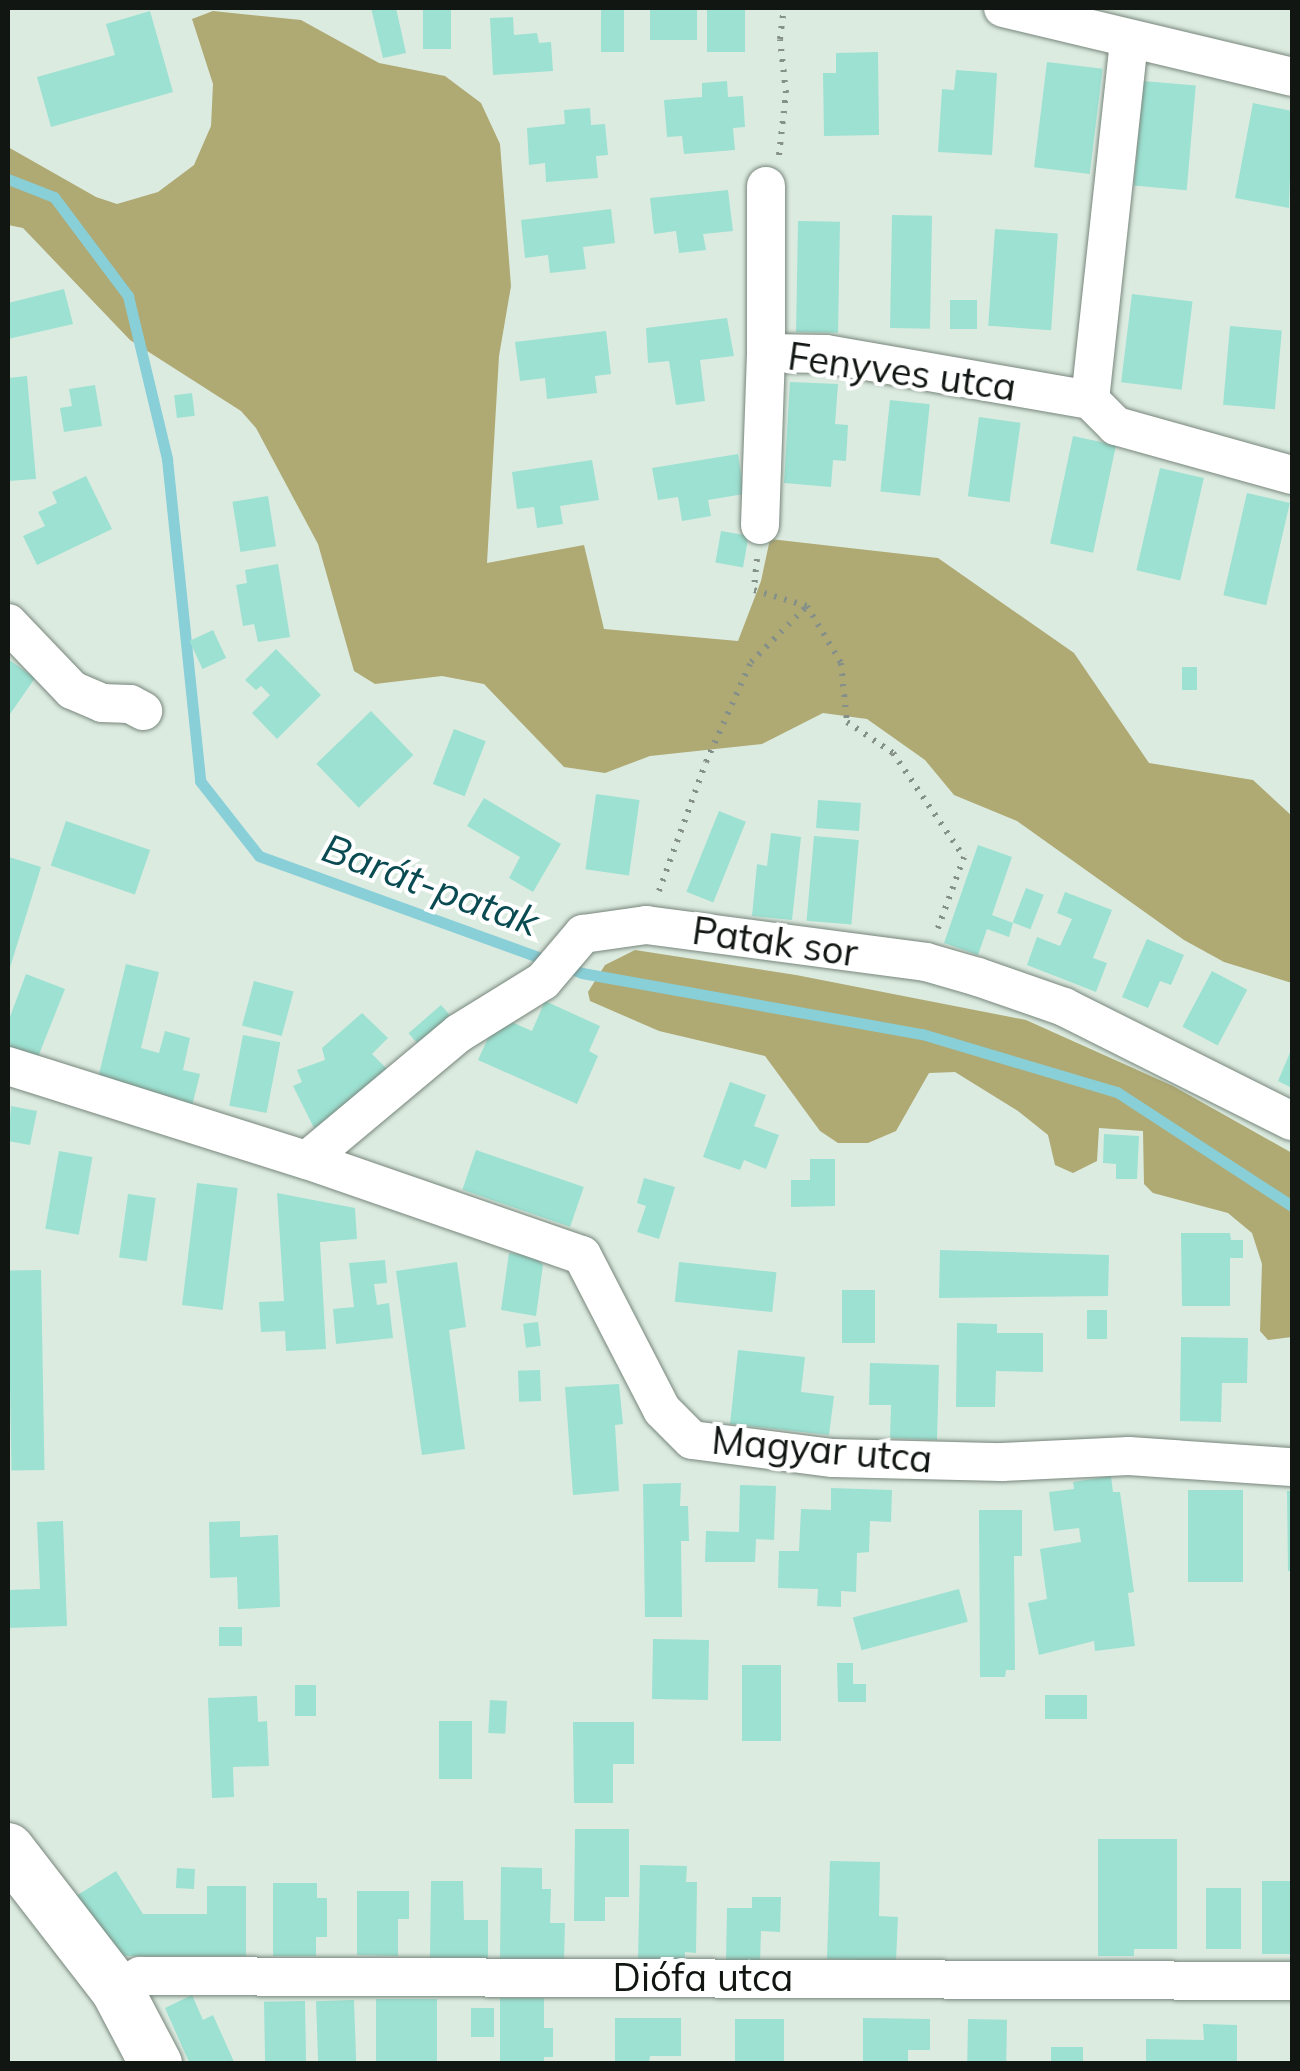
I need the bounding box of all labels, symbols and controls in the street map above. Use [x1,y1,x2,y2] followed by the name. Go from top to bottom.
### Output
[785,333,1019,411] street label: Fenyves utca
[316,823,546,945] water label: Barát-patak
[689,908,861,976] street label: Patak sor
[710,1418,934,1482] street label: Magyar utca
[613,1955,793,2001] street label: Diófa utca

